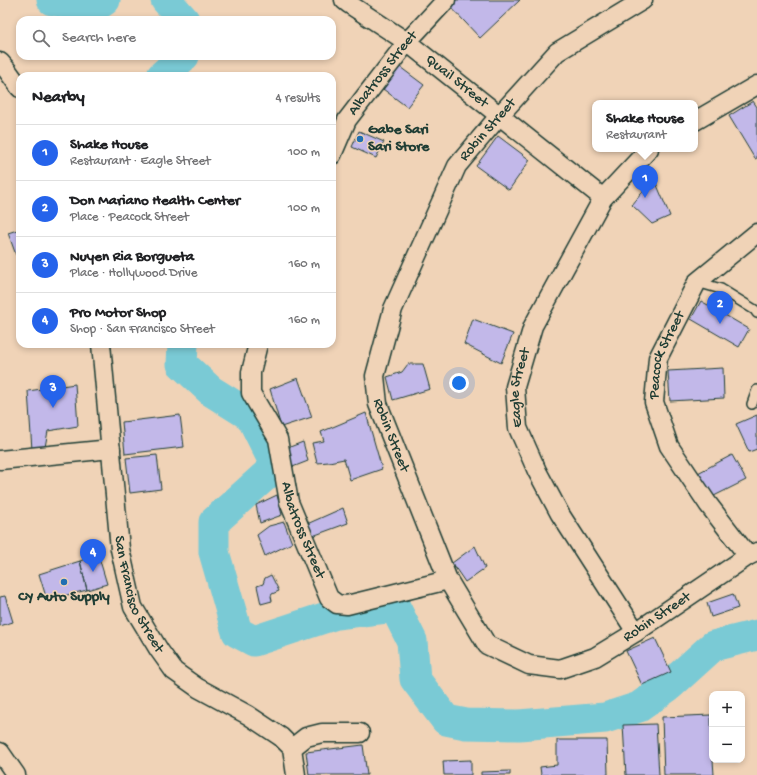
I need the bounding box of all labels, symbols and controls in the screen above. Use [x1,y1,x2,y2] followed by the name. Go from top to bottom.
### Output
[16,16,336,60] search box
[345,26,423,119] street label: Albatross Street
[30,27,52,49] icon: search
[62,29,136,47] text: Search here
[421,51,493,113] street label: Quail Street
[32,88,85,108] text: Nearby
[276,91,320,106] text: 4 results
[456,93,521,165] street label: Robin Street
[592,100,698,152] popup
[606,110,684,128] text: Shake House
[368,121,431,156] place label: Gabe Sari Sari Store
[606,128,666,143] text: Restaurant
[355,134,365,144] marker: Gabe Sari Sari Store
[70,136,148,154] text: Shake House
[42,145,48,160] text: 1
[288,145,320,160] text: 100 m
[70,154,211,169] text: Restaurant · Eagle Street
[632,165,658,198] pin: 1
[70,192,240,210] text: Don Mariano Health Center
[42,201,48,216] text: 2
[288,201,320,216] text: 100 m
[70,210,189,225] text: Place · Peacock Street
[70,248,194,266] text: Nuyen Ria Borgueta
[42,257,48,272] text: 3
[288,257,320,272] text: 160 m
[70,266,198,281] text: Place · Hollywood Drive
[707,291,733,324] pin: 2
[70,304,166,322] text: Pro Motor Shop
[645,307,690,401] street label: Peacock Street
[42,313,48,328] text: 4
[288,313,320,328] text: 160 m
[70,322,215,337] text: Shop · San Francisco Street
[506,344,536,428] street label: Eagle Street
[449,373,469,393] your location
[40,375,66,408] pin: 3
[369,398,414,476] street label: Robin Street
[277,480,330,583] street label: Albatross Street
[110,535,169,658] street label: San Francisco Street
[80,539,106,572] pin: 4
[59,577,69,587] marker: CY Auto Supply
[620,587,696,647] street label: Robin Street
[17,588,110,606] place label: CY Auto Supply
[709,691,745,763] map controls
[709,691,745,727] button: +
[709,727,745,763] button: −

